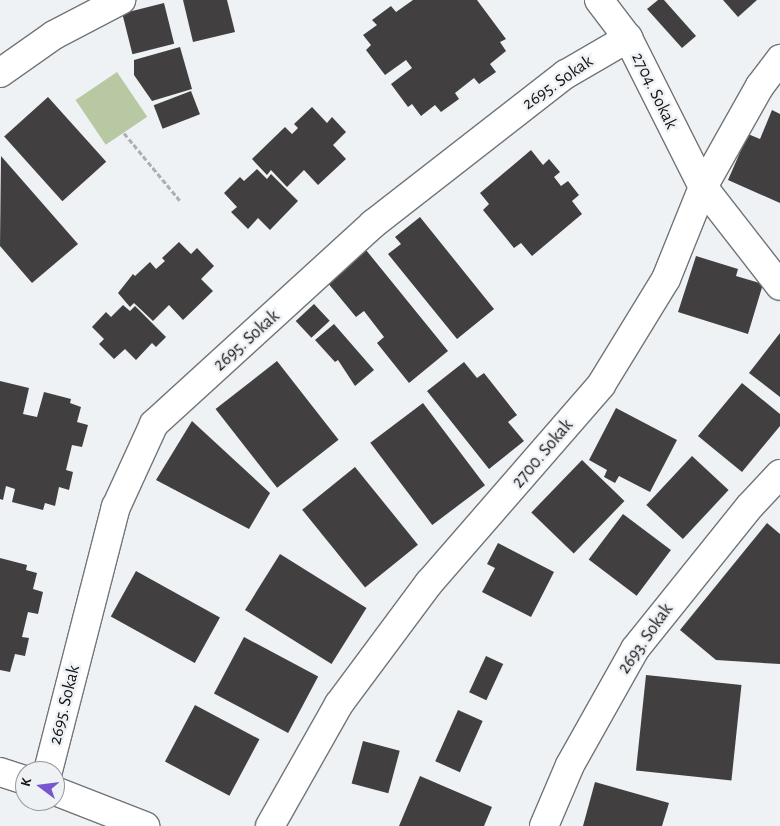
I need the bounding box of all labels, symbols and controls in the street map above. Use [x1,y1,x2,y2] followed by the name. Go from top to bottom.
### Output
[626,49,682,133] street label: 2704. Sokak
[519,51,597,115] street label: 2695. Sokak
[210,306,284,376] street label: 2695. Sokak
[508,415,578,493] street label: 2700. Sokak
[614,600,678,678] street label: 2693. Sokak
[45,663,85,747] street label: 2695. Sokak
[15,761,65,811] north arrow
[19,777,34,788] text: K

